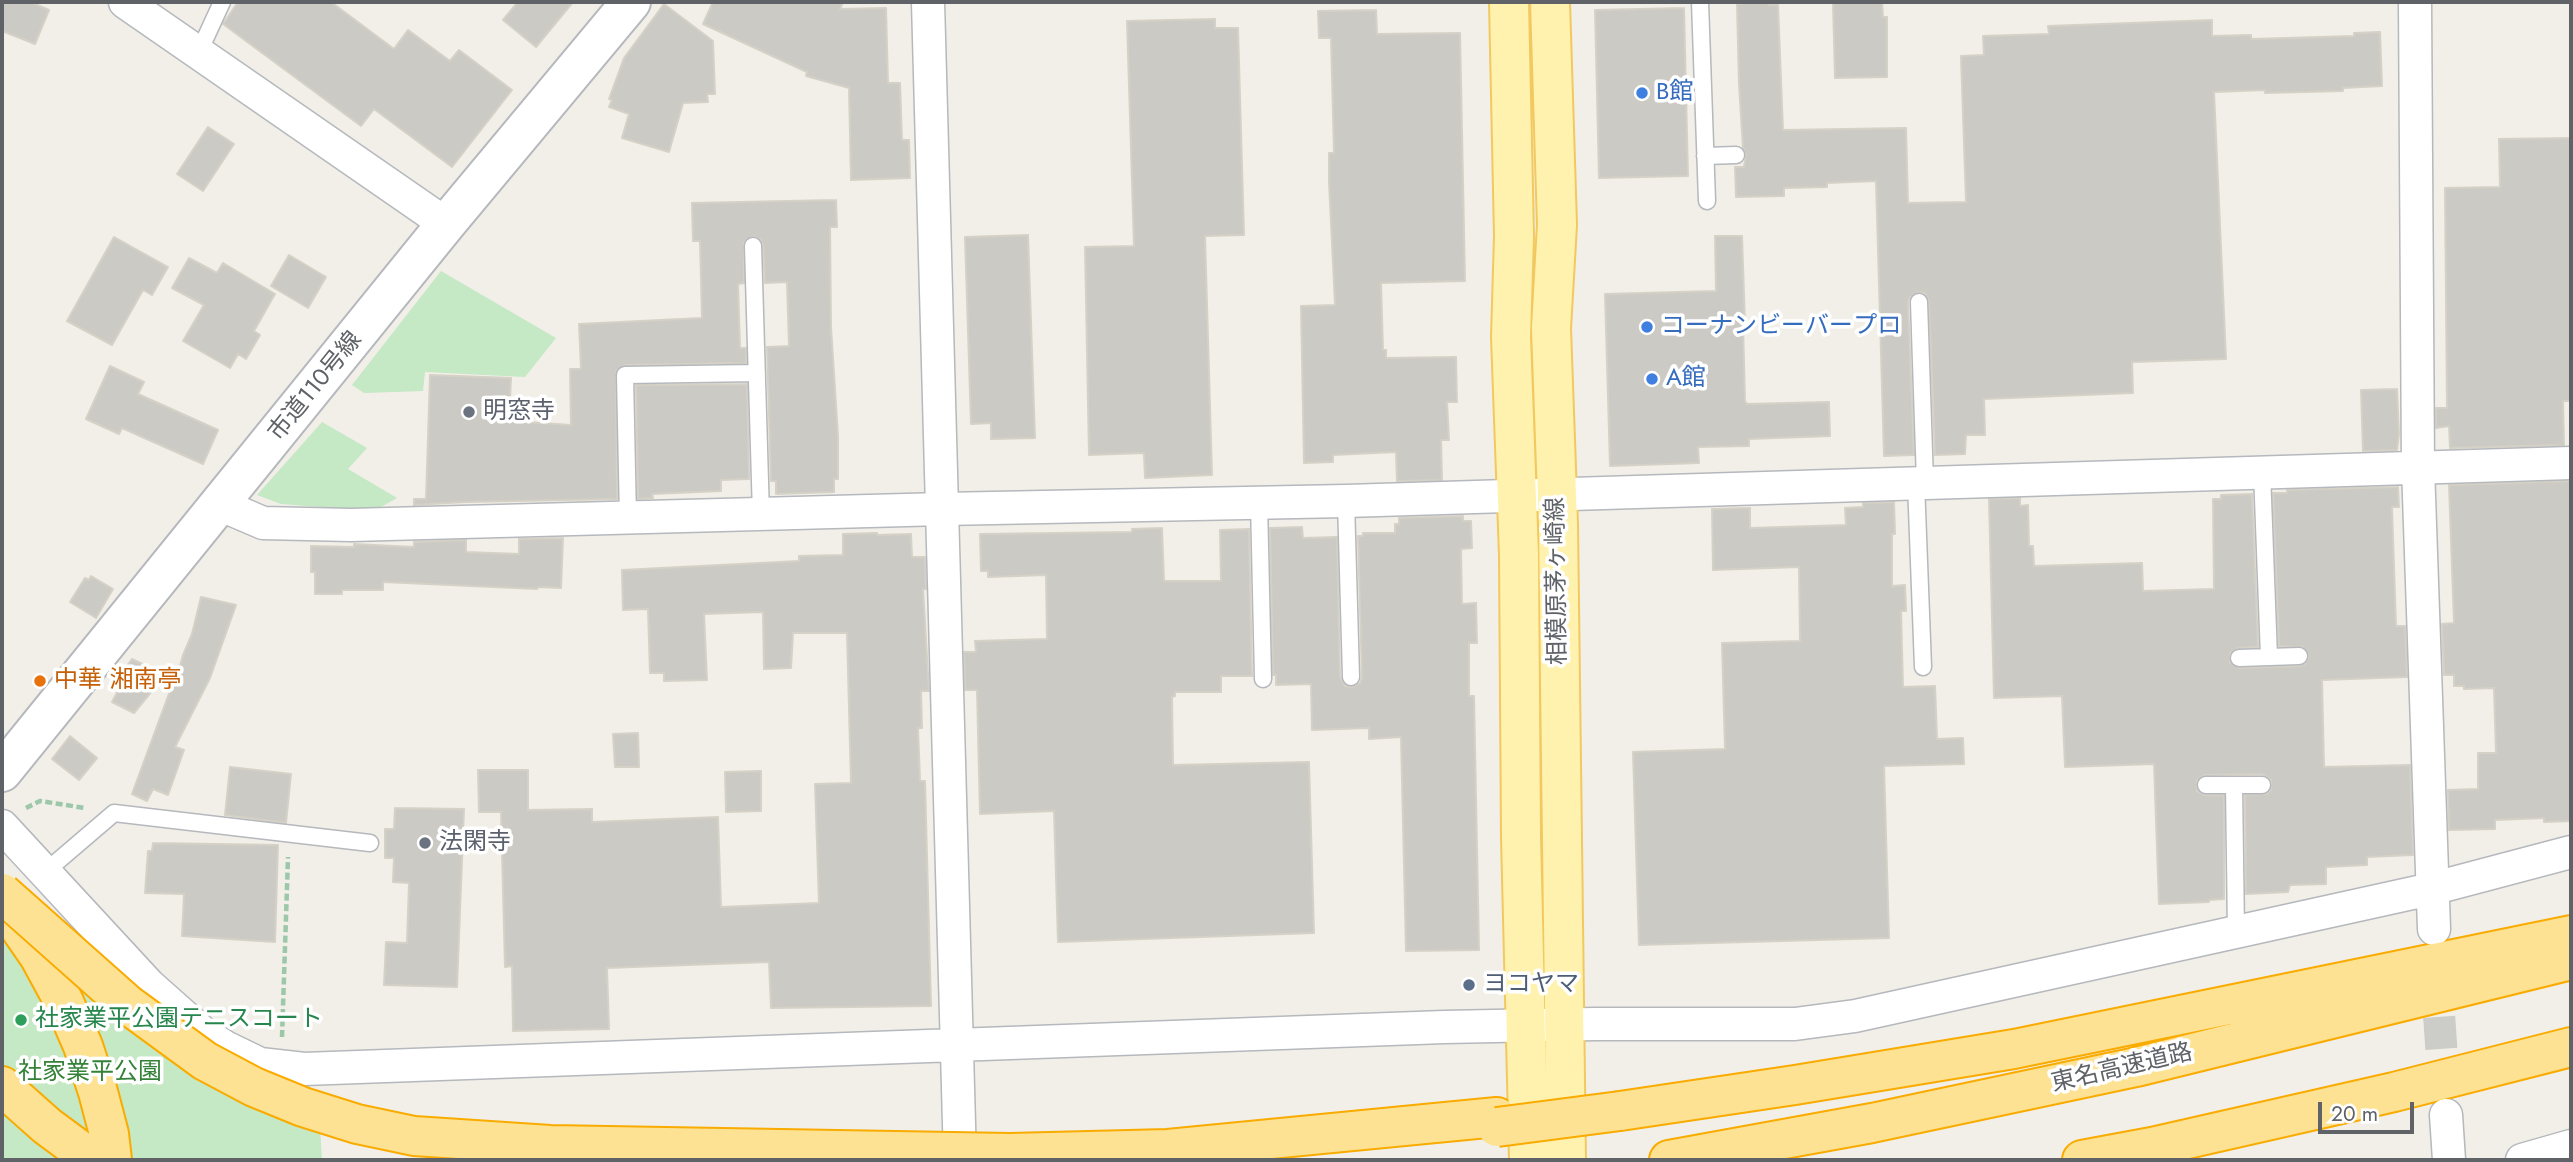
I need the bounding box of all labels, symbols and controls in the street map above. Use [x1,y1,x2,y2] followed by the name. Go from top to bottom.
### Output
[1656,79,1693,107] place label: B館
[1634,85,1650,101] marker: B館
[1661,313,1901,341] place label: コーナンビーバープロ
[1639,319,1655,335] marker: コーナンビーバープロ
[263,327,369,447] street label: 市道110号線
[1666,365,1706,393] place label: A館
[1644,371,1660,387] marker: A館
[483,398,555,426] place label: 明窓寺
[461,404,477,420] marker: 明窓寺
[1542,497,1574,665] street label: 相模原茅ヶ崎線
[54,667,181,695] place label: 中華 湘南亭
[32,673,48,689] marker: 中華 湘南亭
[439,829,511,857] place label: 法閑寺
[417,835,433,851] marker: 法閑寺
[1483,971,1579,999] place label: ヨコヤマ
[1461,977,1477,993] marker: ヨコヤマ
[35,1006,323,1034] place label: 社家業平公園テニスコート
[13,1012,29,1028] marker: 社家業平公園テニスコート
[2049,1039,2195,1099] street label: 東名高速道路
[18,1059,162,1087] park label: 社家業平公園
[2321,1088,2417,1132] scale bar
[2331,1099,2378,1129] text: 20 m

